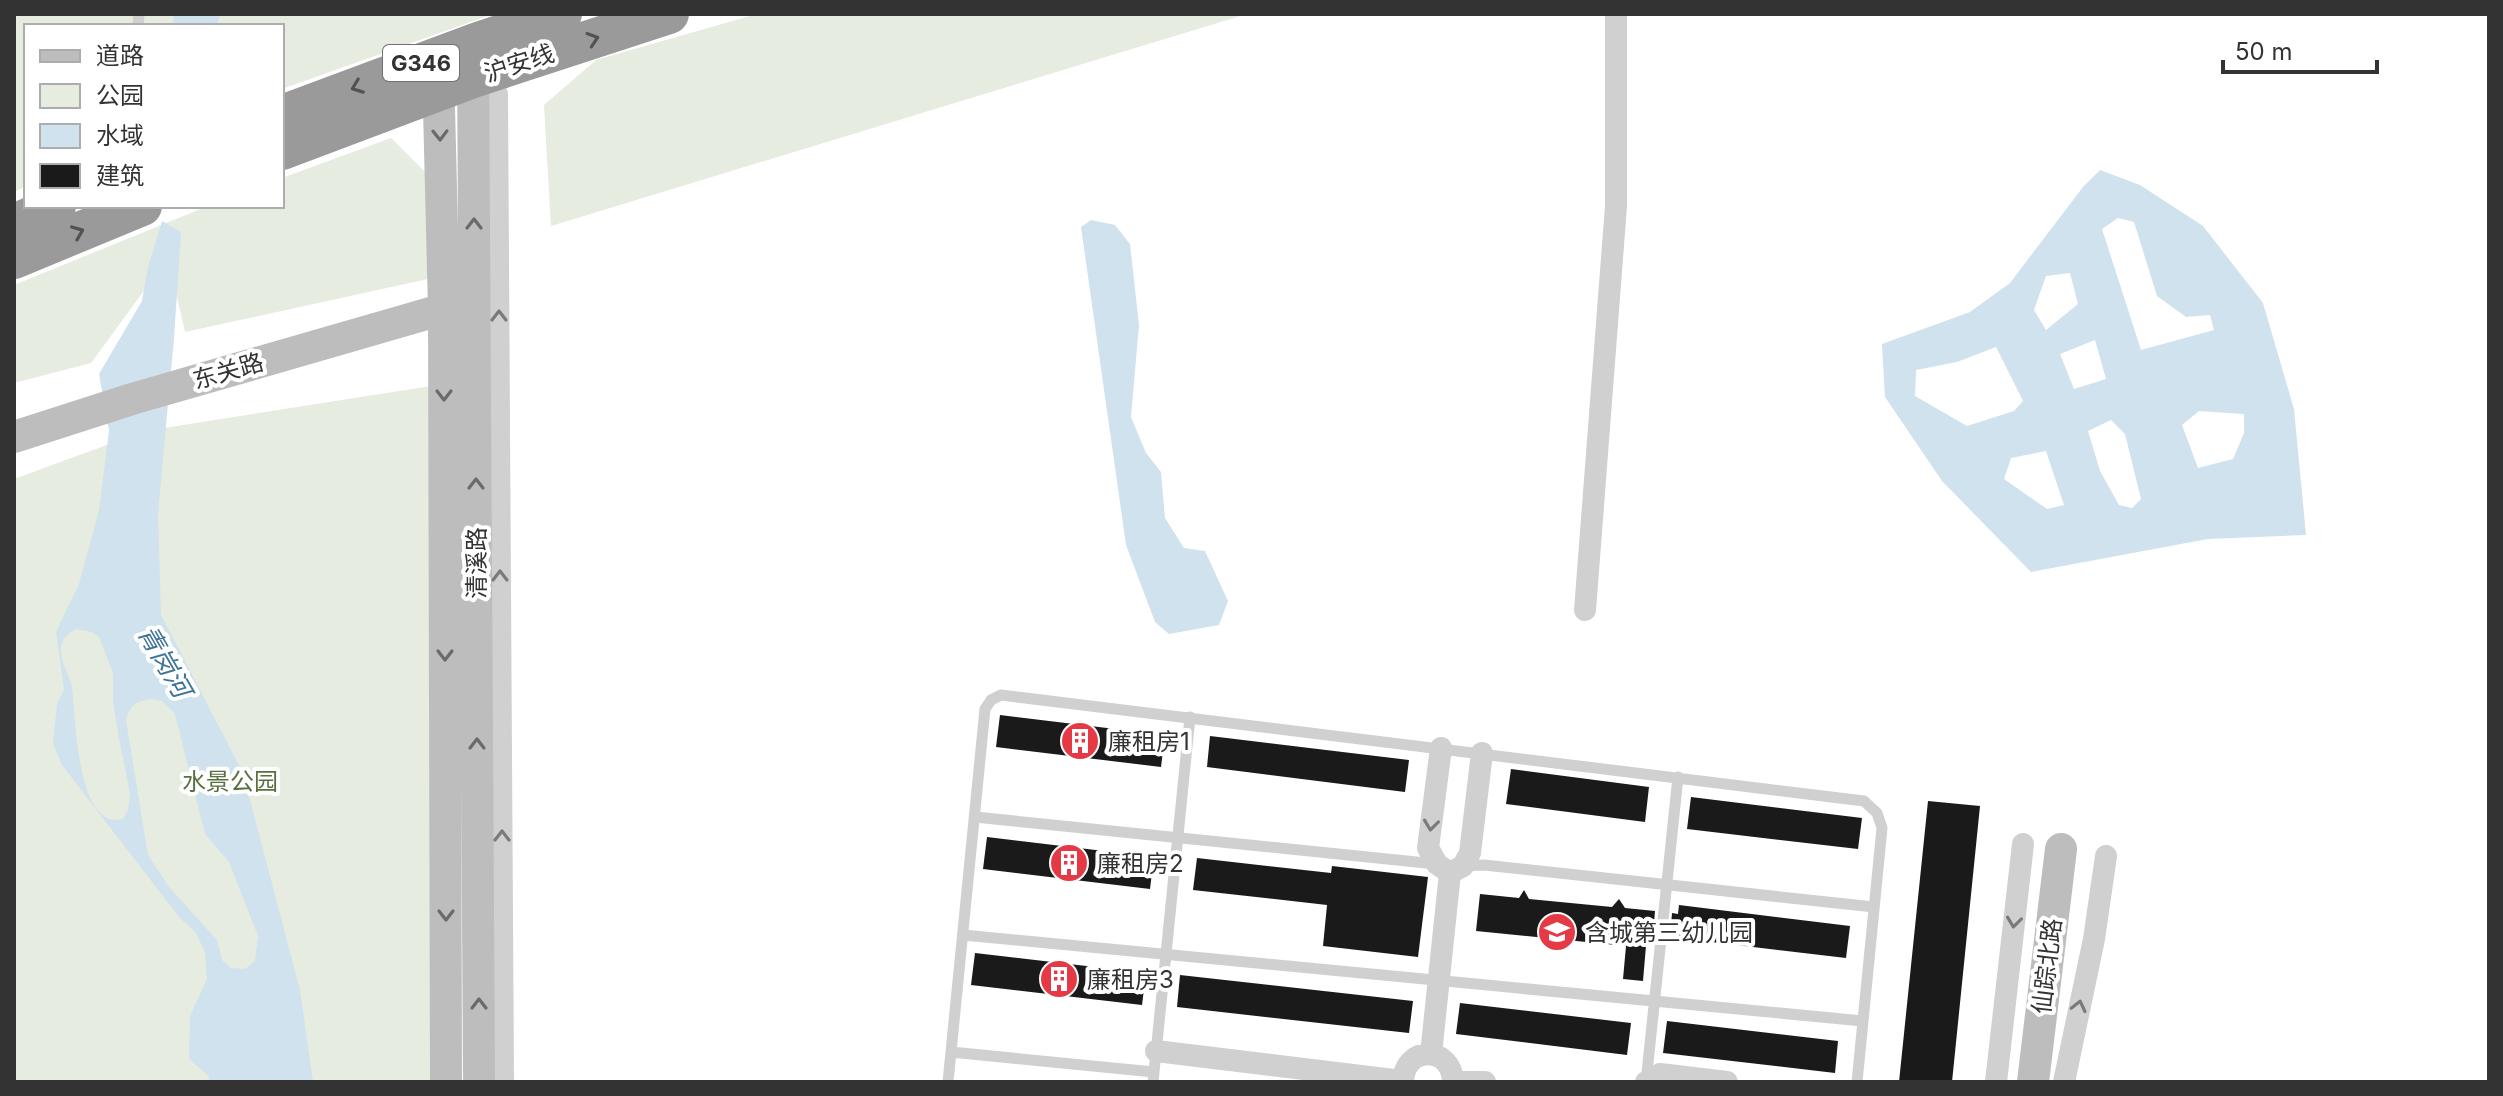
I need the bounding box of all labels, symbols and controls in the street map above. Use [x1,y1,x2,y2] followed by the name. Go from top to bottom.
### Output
[24,24,284,208] legend
[2223,24,2377,74] scale bar
[585,32,599,48] one-way arrow
[2235,37,2293,66] text: 50 m
[480,38,558,88] street label: 沪安线
[96,41,144,70] text: 道路
[383,45,459,81] road number: G346
[350,77,364,94] one-way arrow
[96,81,144,110] text: 公园
[96,121,144,150] text: 水域
[431,129,449,142] one-way arrow
[96,161,144,190] text: 建筑
[465,217,483,230] one-way arrow
[70,226,84,242] one-way arrow
[490,309,507,322] one-way arrow
[189,347,267,395] street label: 东关路
[435,389,453,402] one-way arrow
[467,477,485,490] one-way arrow
[462,527,491,599] street label: 清溪路
[491,569,509,582] one-way arrow
[132,619,200,707] water label: 青岗河
[436,649,454,662] one-way arrow
[1059,720,1101,762] building icon: 廉租房1
[1108,727,1190,756] place label: 廉租房1
[468,737,486,750] one-way arrow
[182,767,278,796] park label: 水景公园
[1423,818,1440,832] one-way arrow
[493,829,511,842] one-way arrow
[1048,842,1090,884] building icon: 廉租房2
[1097,849,1184,878] place label: 廉租房2
[437,909,455,922] one-way arrow
[1536,911,1578,953] school or university icon: 含城第三幼儿园
[2006,916,2023,929] one-way arrow
[2027,917,2067,1015] street label: 仙踪北路
[1585,918,1753,947] place label: 含城第三幼儿园
[1038,958,1080,1000] building icon: 廉租房3
[1087,965,1174,994] place label: 廉租房3
[470,997,488,1010] one-way arrow
[2070,999,2087,1013] one-way arrow

